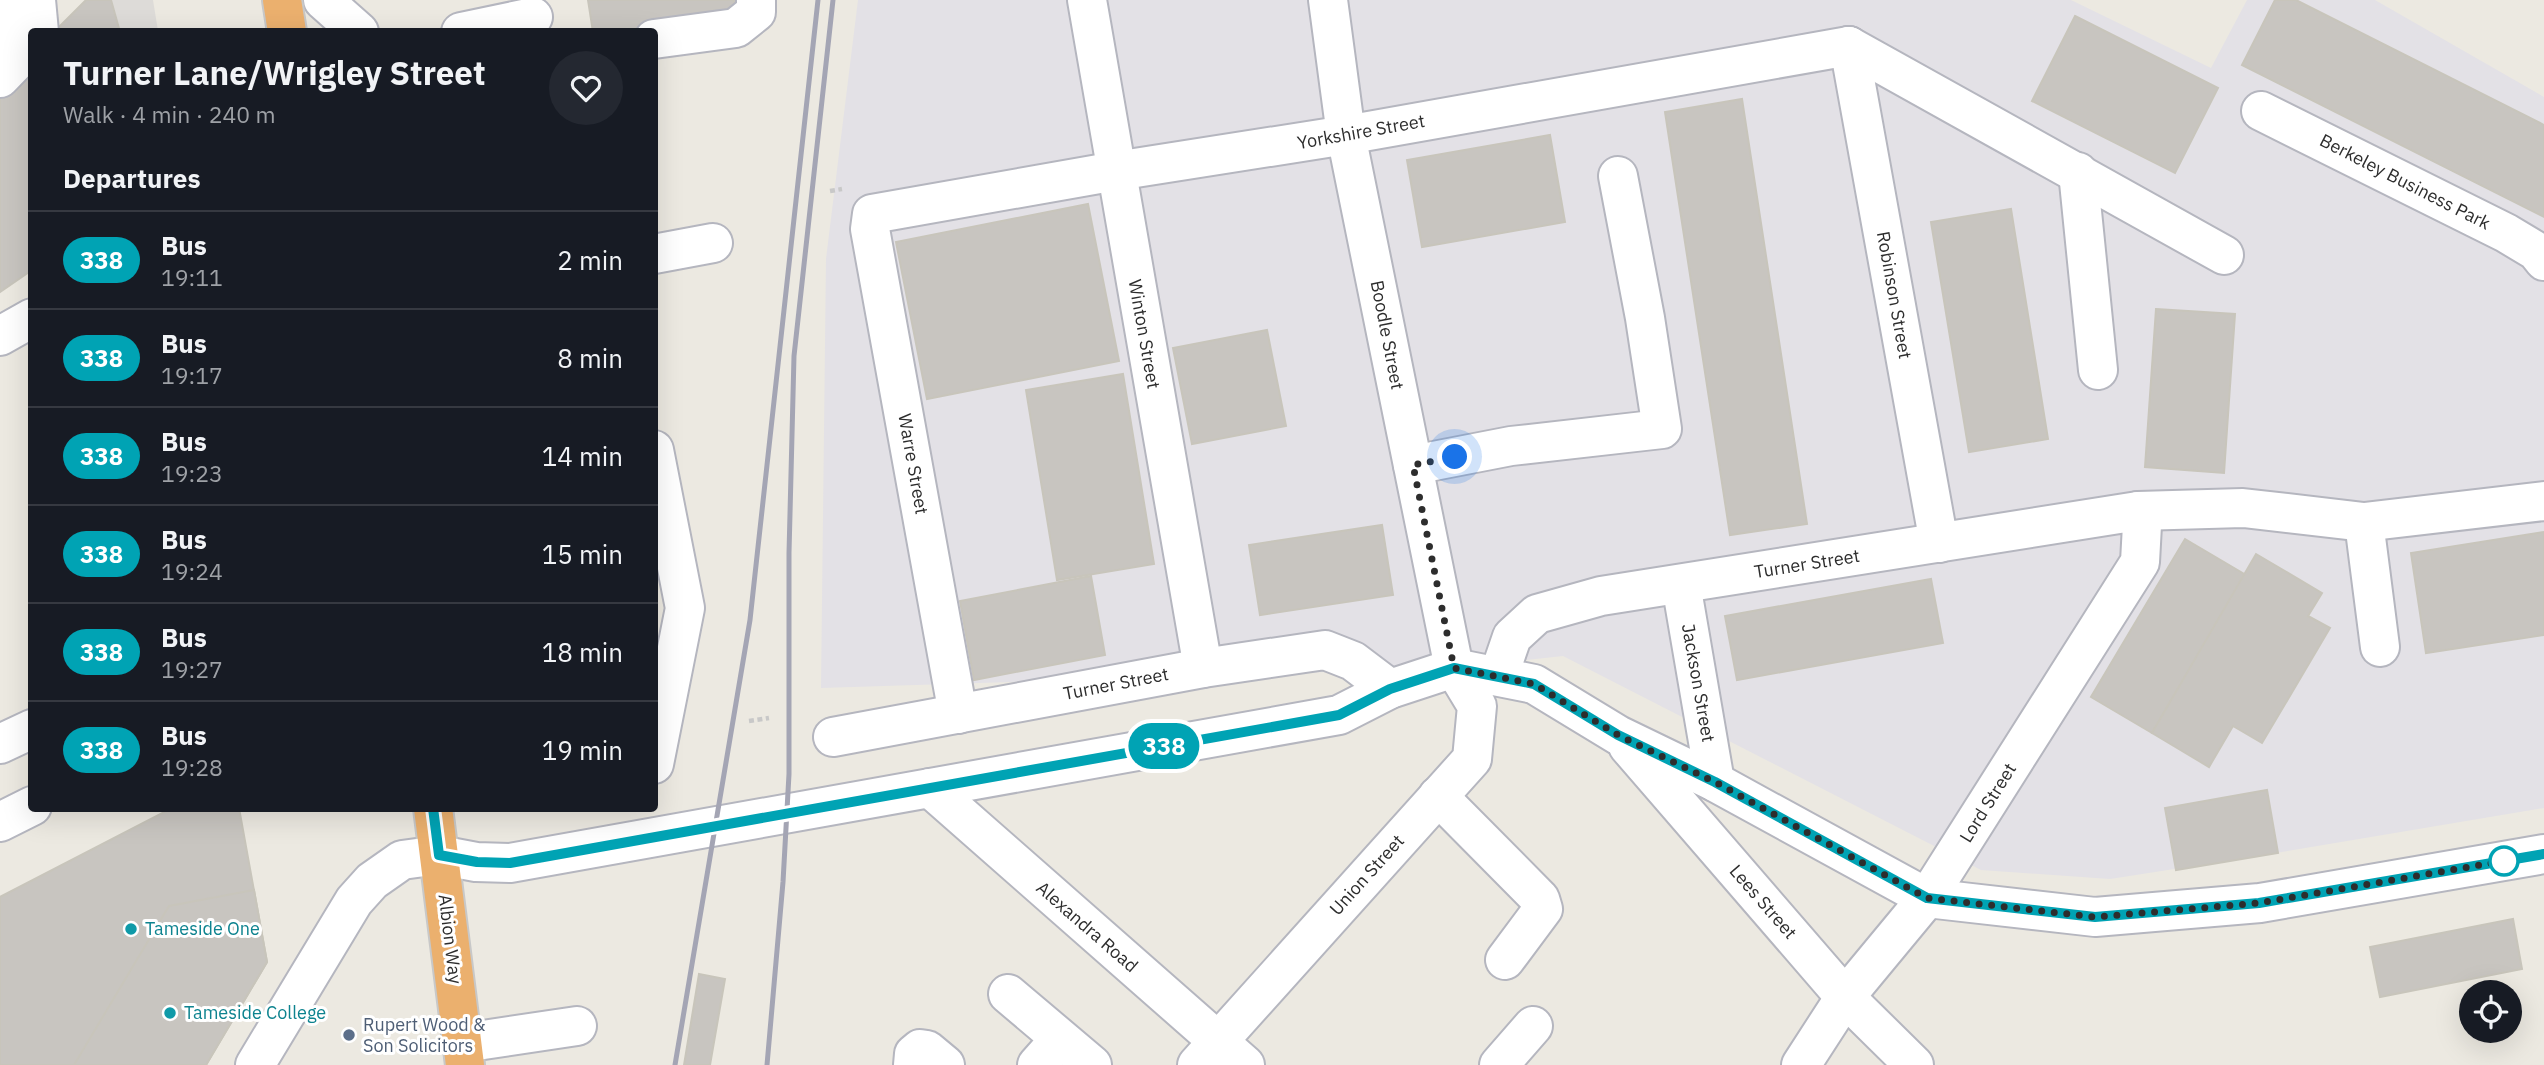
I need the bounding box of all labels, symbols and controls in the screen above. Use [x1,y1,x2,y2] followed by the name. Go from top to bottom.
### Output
[63,51,486,94] text: Turner Lane/Wrigley Street
[549,51,623,125] button: heart
[63,99,276,129] text: Walk · 4 min · 240 m
[1295,109,1427,154] street label: Yorkshire Street
[2316,128,2495,235] street label: Berkeley Business Park
[63,161,201,195] text: Departures
[161,228,207,262] text: Bus
[1872,229,1917,361] street label: Robinson Street
[557,243,623,277] text: 2 min
[80,244,123,276] text: 338
[161,262,223,292] text: 19:11
[1124,277,1165,391] street label: Winton Street
[1366,278,1409,391] street label: Boodle Street
[161,326,207,360] text: Bus
[557,341,623,375] text: 8 min
[80,342,123,374] text: 338
[161,360,223,390] text: 19:17
[893,412,934,516] street label: Warre Street
[161,424,207,458] text: Bus
[542,439,623,473] text: 14 min
[1437,439,1472,474] your location
[80,440,123,472] text: 338
[161,458,223,488] text: 19:23
[161,522,207,556] text: Bus
[542,537,623,571] text: 15 min
[80,538,123,570] text: 338
[1752,544,1861,583] street label: Turner Street
[161,556,223,586] text: 19:24
[161,620,207,654] text: Bus
[1677,622,1720,744] street label: Jackson Street
[542,635,623,669] text: 18 min
[80,636,123,668] text: 338
[161,654,223,684] text: 19:27
[1061,662,1170,705] street label: Turner Street
[161,718,207,752] text: Bus
[1124,723,1204,769] line badge: 338
[1142,730,1186,762] text: 338
[542,733,623,767] text: 19 min
[80,734,123,766] text: 338
[161,752,223,782] text: 19:28
[1954,759,2021,847] street label: Lord Street
[1324,829,1409,920] street label: Union Street
[2489,846,2519,876] unlabelled marker
[1725,860,1802,944] street label: Lees Street
[1032,876,1143,977] street label: Alexandra Road
[434,893,467,985] street label: Albion Way
[145,917,260,940] place label: Tameside One
[123,921,139,937] marker: Tameside One
[2459,980,2522,1043] map controls
[2459,980,2522,1043] button: locate
[184,1001,326,1024] place label: Tameside College
[162,1005,178,1021] marker: Tameside College
[363,1013,486,1057] place label: Rupert Wood & Son Solicitors
[341,1027,357,1043] marker: Rupert Wood & Son Solicitors

